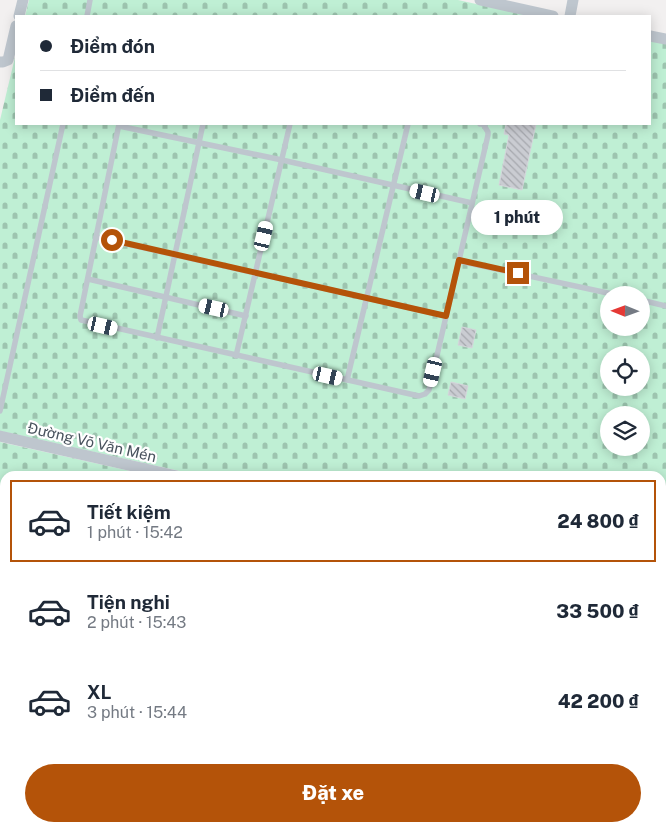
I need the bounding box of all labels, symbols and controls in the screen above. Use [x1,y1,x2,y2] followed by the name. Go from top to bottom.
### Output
[70,35,155,57] text: Điểm đón
[70,84,155,106] text: Điểm đến
[408,182,441,204] car
[472,200,564,236] callout: 1 phút
[494,208,540,227] text: 1 phút
[253,220,274,252] car
[101,229,123,251] route start
[507,262,529,284] route end
[600,286,650,336] north arrow
[600,286,650,456] map controls
[197,297,230,319] car
[86,315,119,337] car
[600,346,650,396] button: locate
[422,356,443,388] car
[311,365,344,387] car
[600,406,650,456] button: layers
[26,419,158,465] street label: Đường Võ Văn Mén
[27,499,72,544] icon: car
[87,501,171,523] text: Tiết kiệm
[557,510,639,532] text: 24 800 ₫
[87,523,183,542] text: 1 phút · 15:42
[27,589,72,634] icon: car
[87,591,170,613] text: Tiện nghi
[556,600,639,622] text: 33 500 ₫
[87,613,186,632] text: 2 phút · 15:43
[27,679,72,724] icon: car
[87,681,112,703] text: XL
[558,690,639,712] text: 42 200 ₫
[87,703,187,722] text: 3 phút · 15:44
[25,764,641,822] button: Đặt xe

